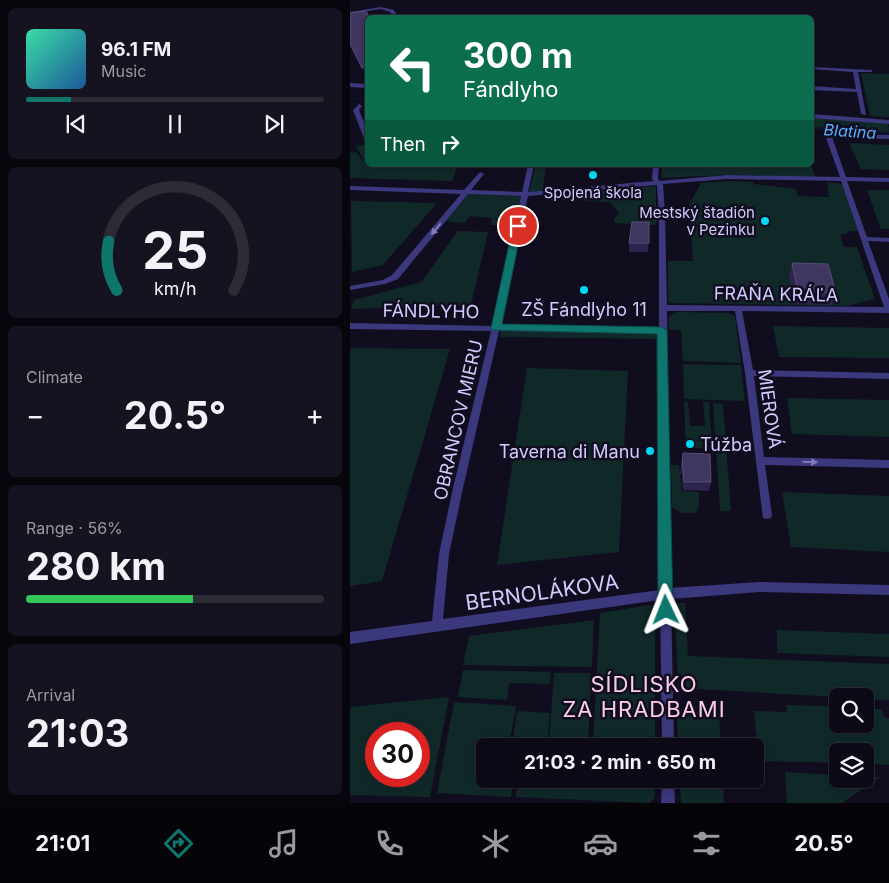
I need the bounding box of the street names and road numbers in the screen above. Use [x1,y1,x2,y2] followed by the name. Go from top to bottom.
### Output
[714,281,838,306] street label: FRAŇA KRÁĽA
[382,299,480,322] street label: FÁNDLYHO
[429,338,487,502] street label: OBRANCOV MIERU
[754,368,787,450] street label: MIEROVÁ
[464,568,620,615] street label: BERNOLÁKOVA

